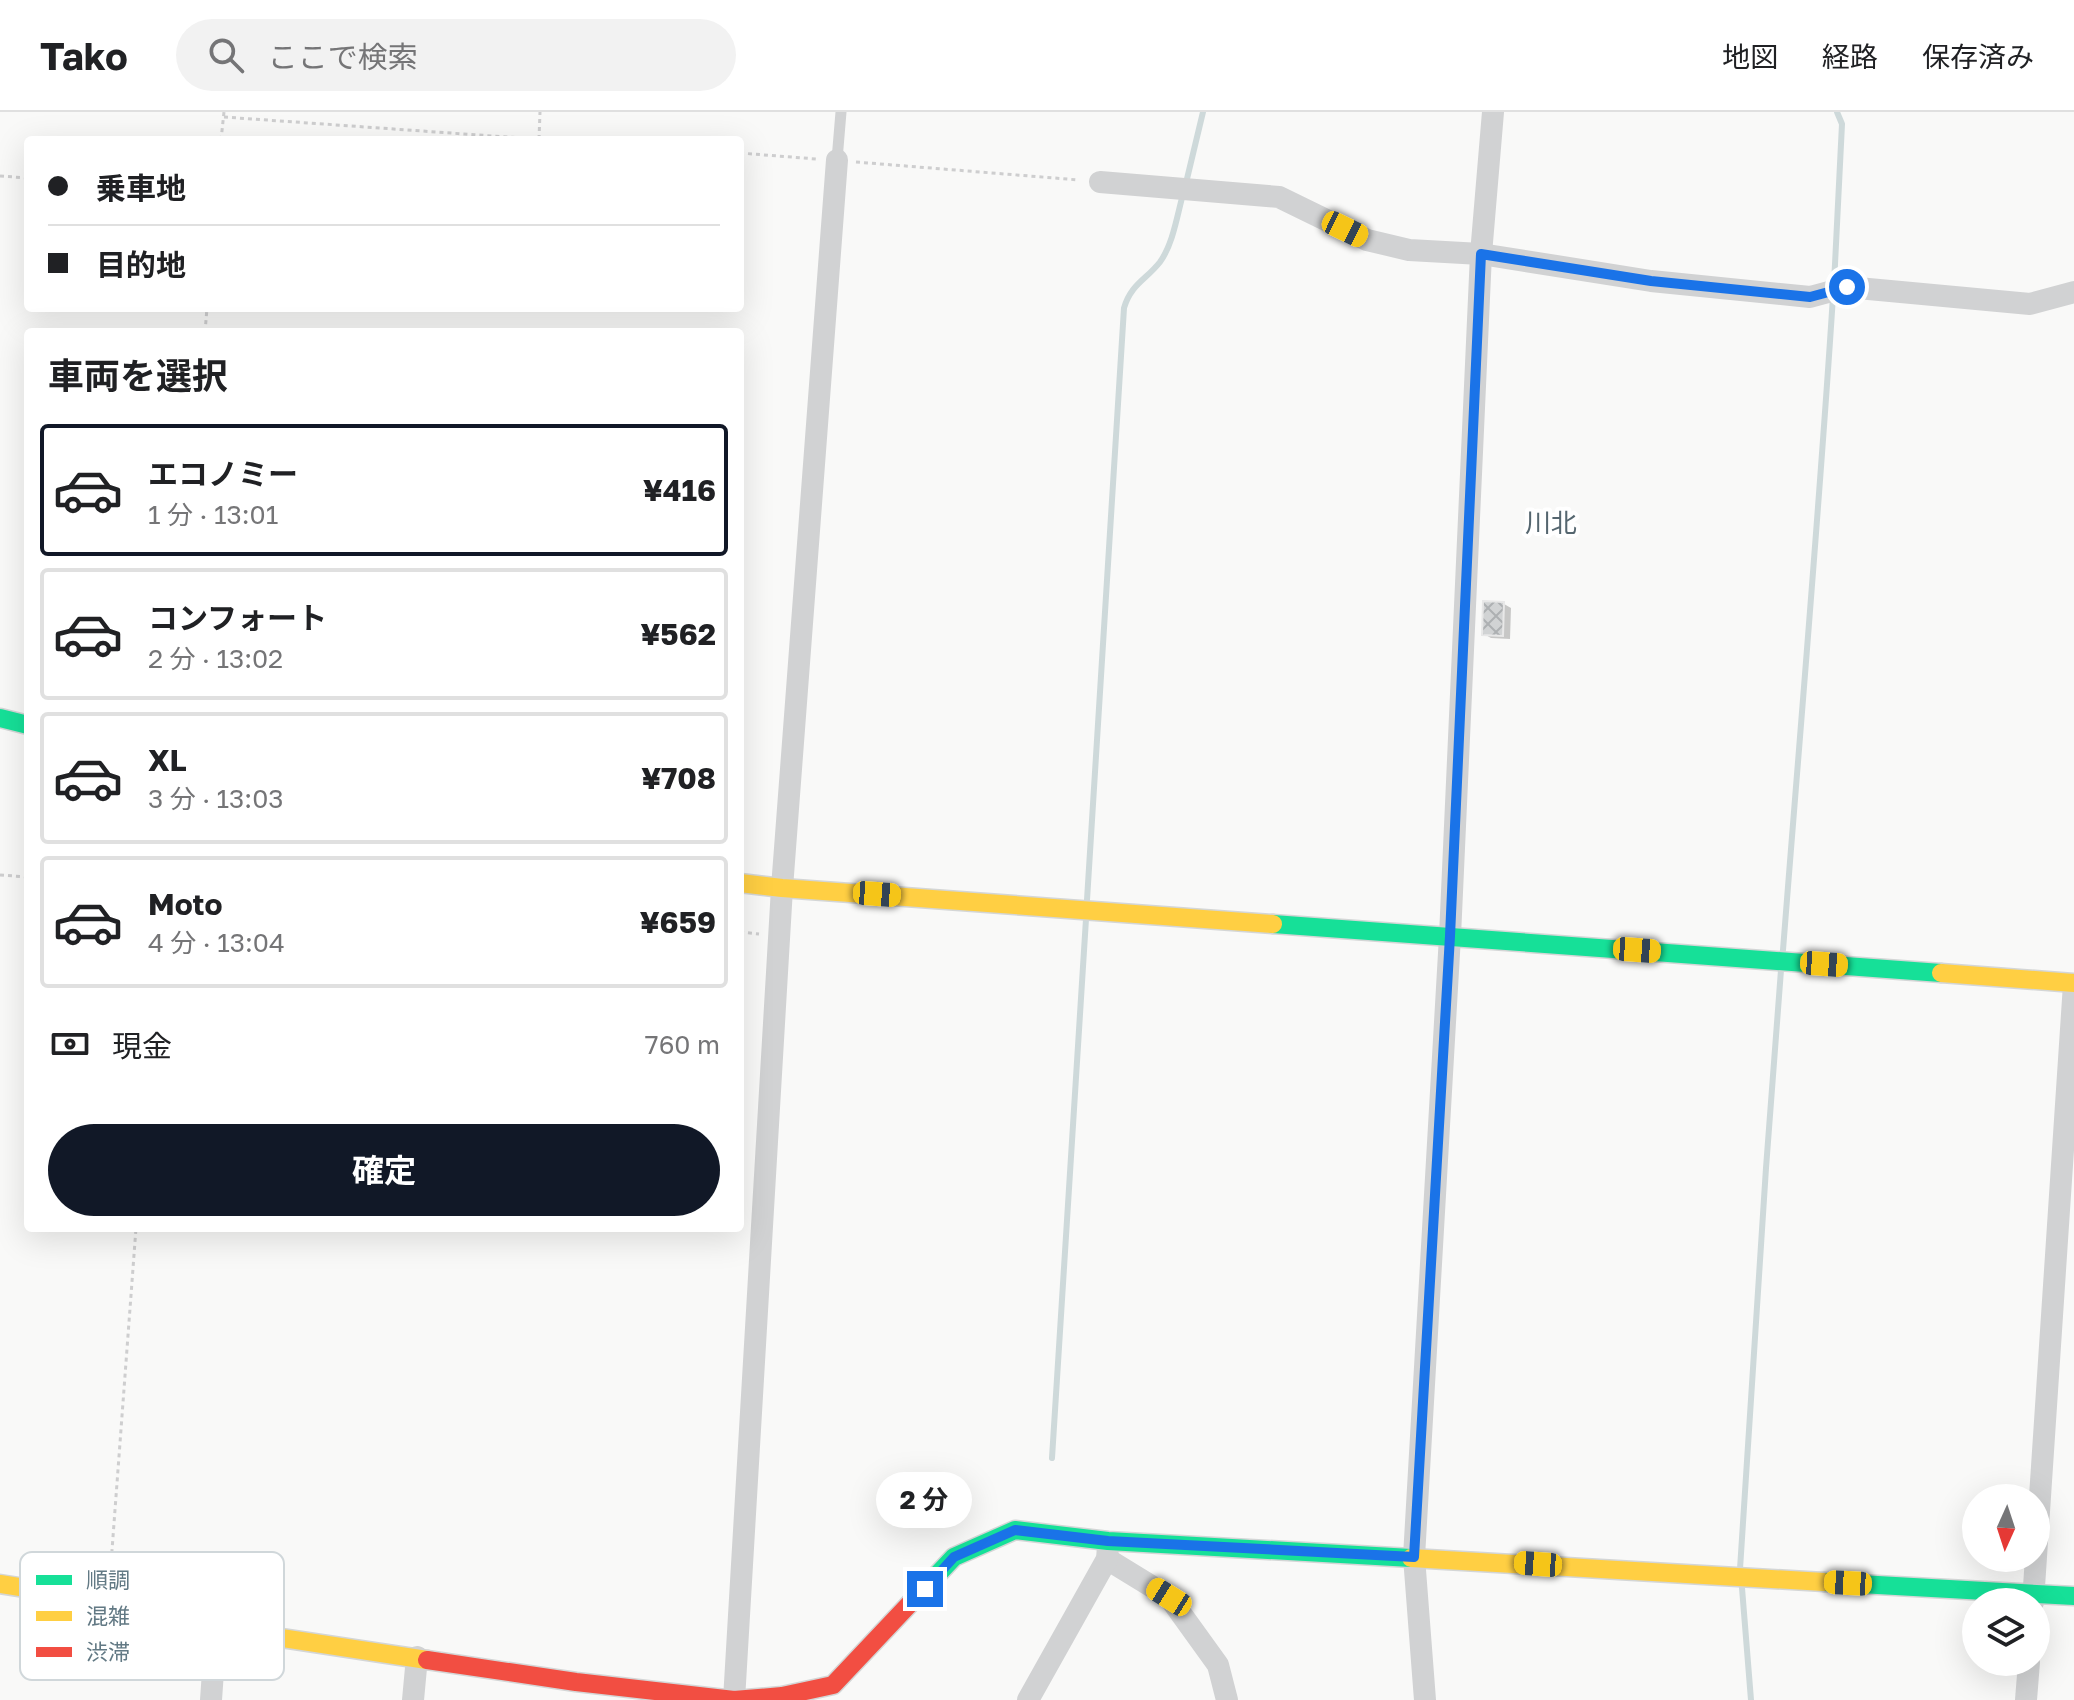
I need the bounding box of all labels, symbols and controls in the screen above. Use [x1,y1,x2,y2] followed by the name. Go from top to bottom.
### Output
[176,19,736,91] search box
[40,33,128,78] text: Tako
[204,33,248,77] icon: search
[268,39,418,75] text: ここで検索
[1722,40,1778,73] text: 地図
[1822,40,1878,73] text: 経路
[1922,40,2034,73] text: 保存済み
[96,170,186,206] text: 乗車地
[1318,208,1372,250] car
[96,247,186,283] text: 目的地
[1829,269,1865,305] route start
[48,354,228,397] text: 車両を選択
[52,454,124,526] icon: car
[148,456,298,492] text: エコノミー
[643,472,716,508] text: ¥416
[148,499,278,530] text: 1 分 · 13:01
[1525,507,1577,538] district label: 川北
[52,598,124,670] icon: car
[148,600,327,636] text: コンフォート
[641,616,716,652] text: ¥562
[148,643,283,674] text: 2 分 · 13:02
[52,742,124,814] icon: car
[148,742,187,778] text: XL
[641,760,716,796] text: ¥708
[148,783,283,814] text: 3 分 · 13:03
[852,880,902,908] car
[52,886,124,958] icon: car
[148,886,223,922] text: Moto
[640,904,716,940] text: ¥659
[148,927,285,958] text: 4 分 · 13:04
[1612,936,1662,964] car
[1799,950,1849,978] car
[48,1022,92,1066] icon: cash
[112,1028,172,1064] text: 現金
[645,1029,720,1060] text: 760 m
[48,1124,720,1216] button: 確定
[877,1473,973,1529] callout: 2 分
[900,1484,948,1515] text: 2 分
[1962,1484,2050,1572] north arrow
[1962,1484,2050,1676] map controls
[1513,1550,1563,1578] car
[20,1552,284,1680] legend
[86,1566,130,1593] text: 順調
[1823,1570,1873,1596] car
[907,1571,943,1607] route end
[1142,1574,1196,1620] car
[1962,1588,2050,1676] button: layers
[86,1602,130,1629] text: 混雑
[86,1638,130,1665] text: 渋滞

